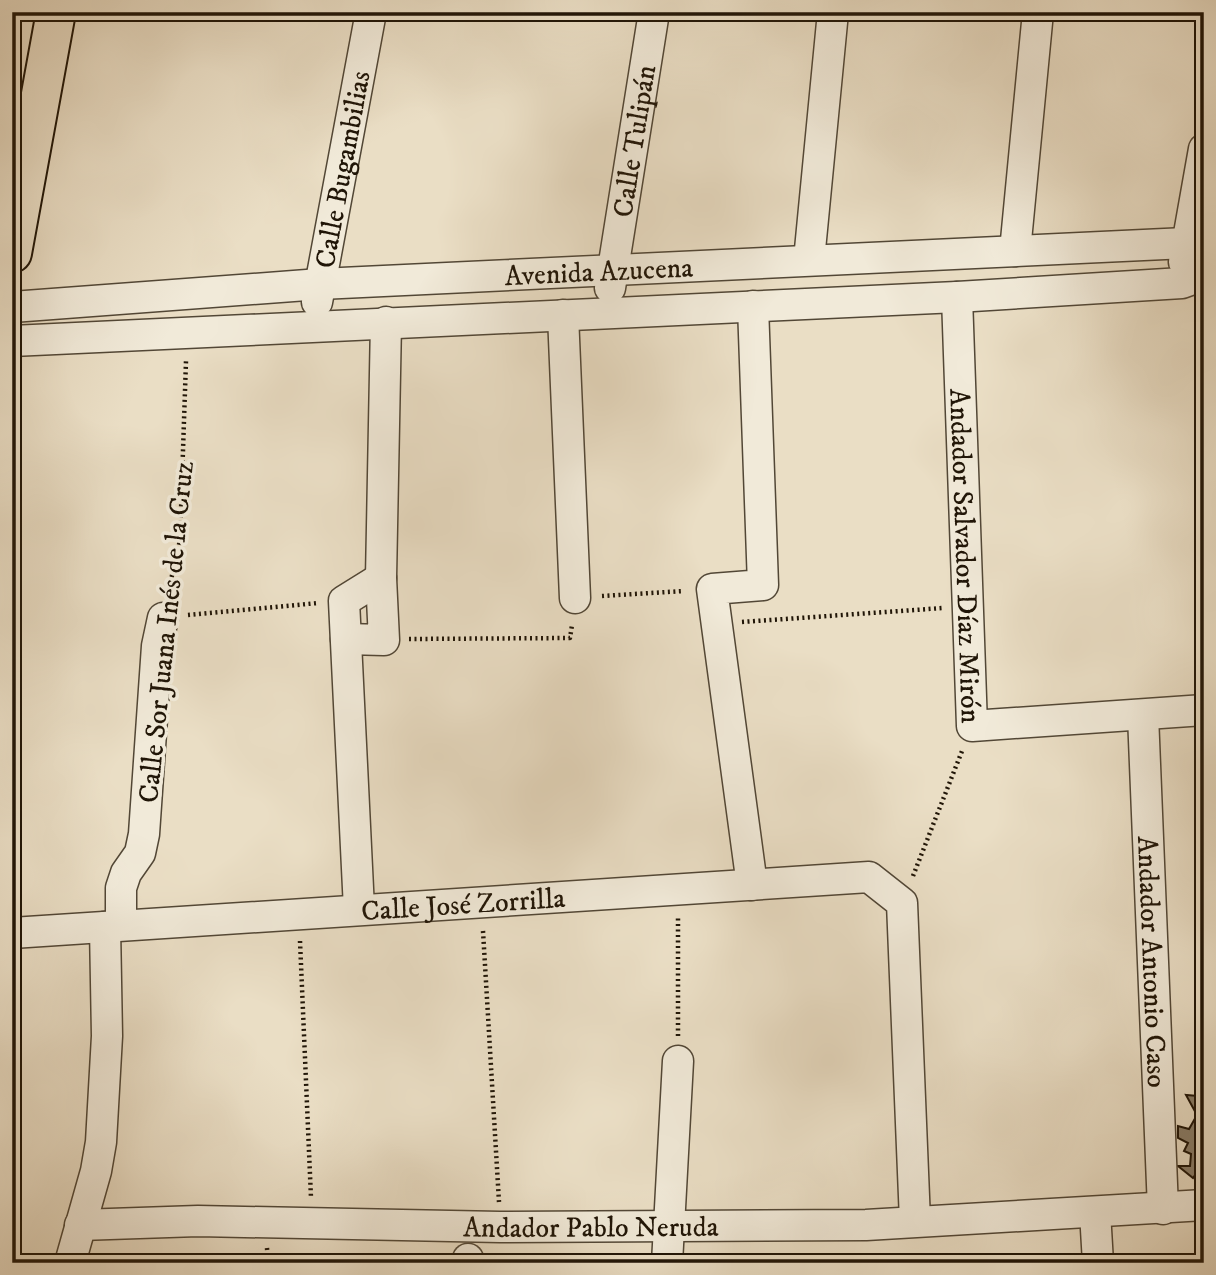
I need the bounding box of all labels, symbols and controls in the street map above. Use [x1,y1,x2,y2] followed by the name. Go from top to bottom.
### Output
[606,62,664,220] street label: Calle Tulipán
[308,68,379,271] street label: Calle Bugambilias
[504,250,694,294] street label: Avenida Azucena
[941,388,988,724] street label: Andador Salvador Díaz Mirón
[131,460,202,805] street label: Calle Sor Juana Inés de la Cruz
[1129,835,1174,1089] street label: Andador Antonio Caso
[360,881,566,929] street label: Calle José Zorrilla
[463,1210,719,1246] street label: Andador Pablo Neruda

